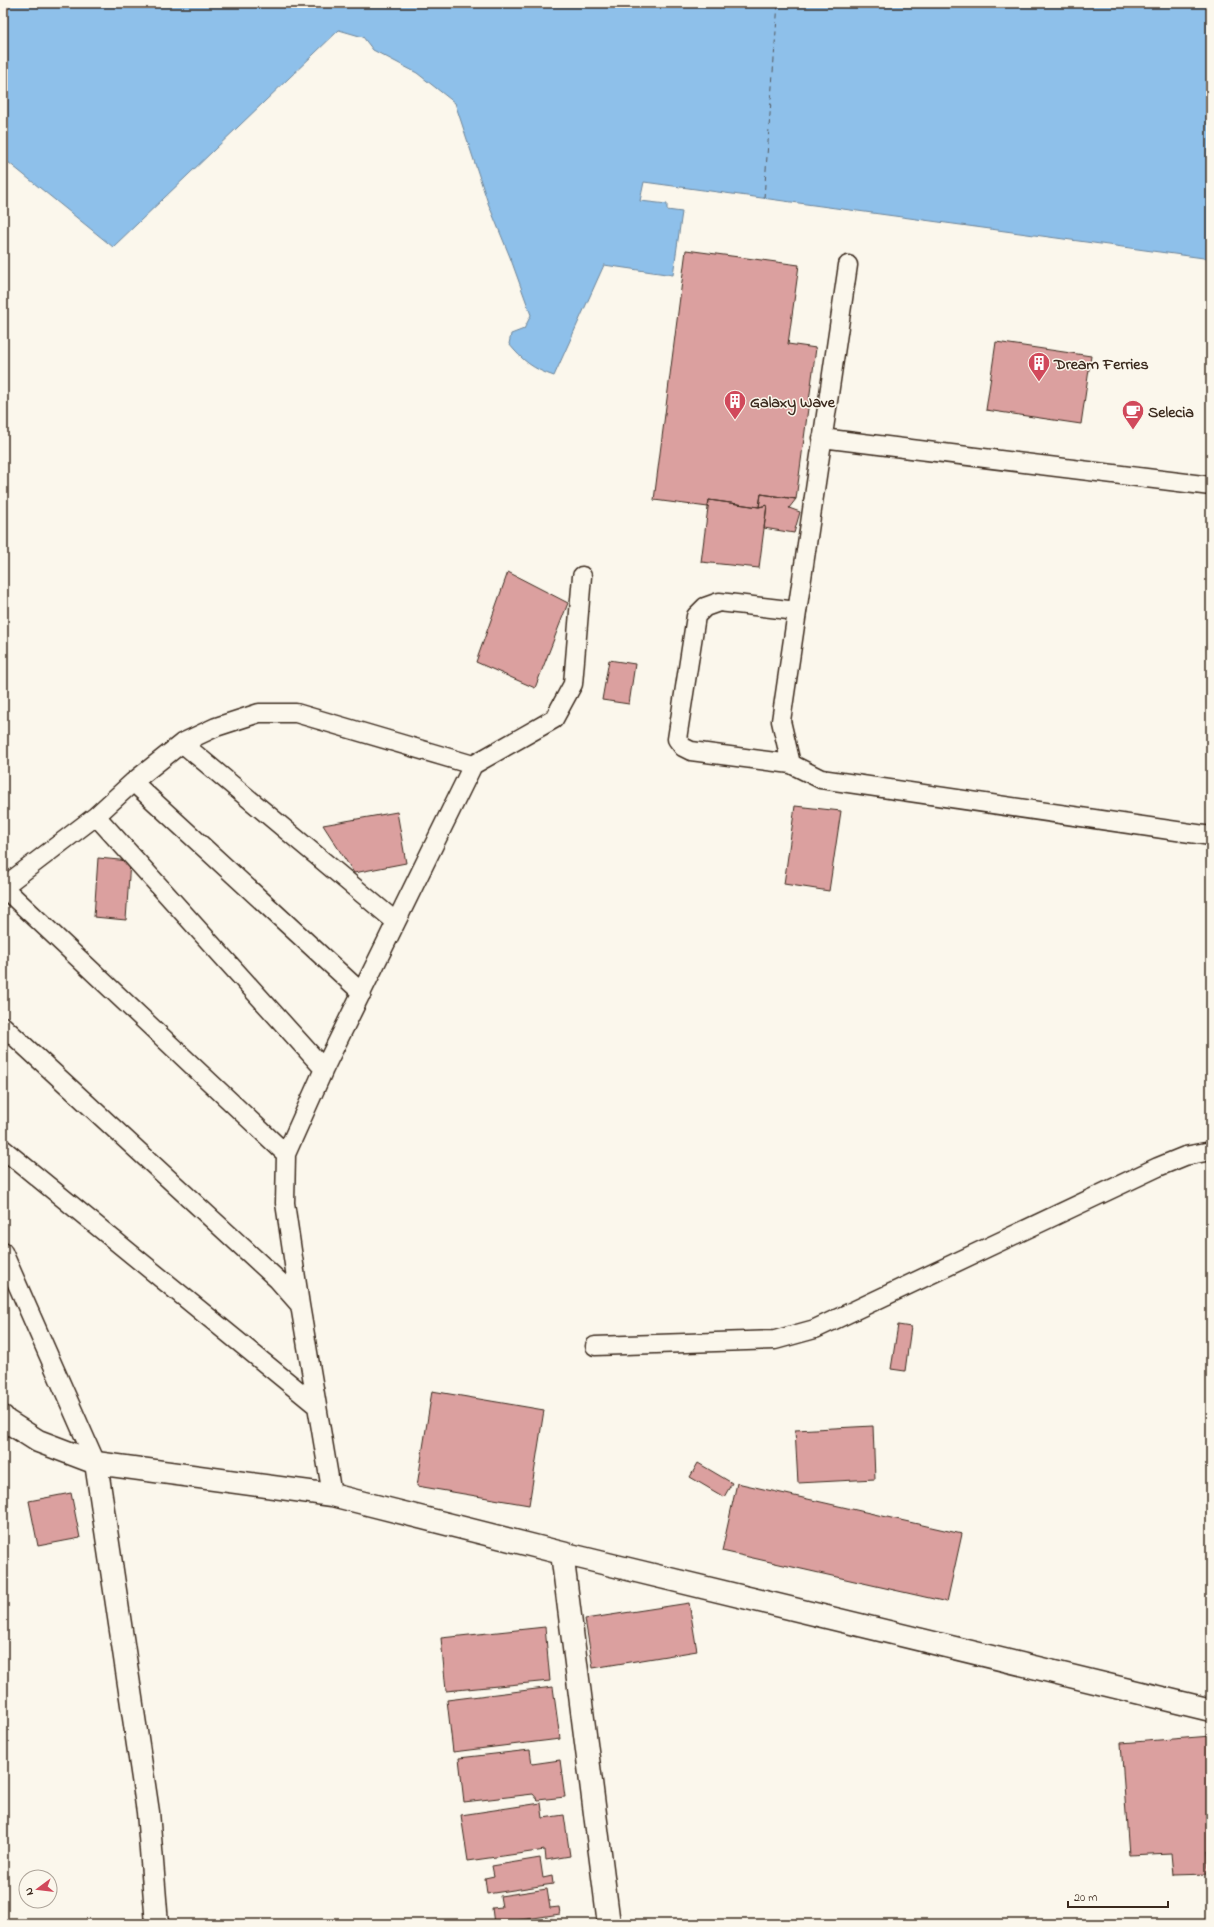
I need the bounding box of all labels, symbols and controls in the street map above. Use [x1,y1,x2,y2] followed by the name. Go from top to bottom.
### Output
[1026,350,1052,383] building icon: Dream Ferries
[1053,353,1149,377] place label: Dream Ferries
[722,388,748,421] building icon: Galaxy Wave
[750,391,836,416] place label: Galaxy Wave
[1120,398,1146,431] cafe icon: Selecia
[1148,401,1194,425] place label: Selecia
[18,1869,58,1909] north arrow
[1068,1883,1168,1909] scale bar
[21,1886,38,1897] text: N
[1074,1889,1097,1907] text: 20 m

